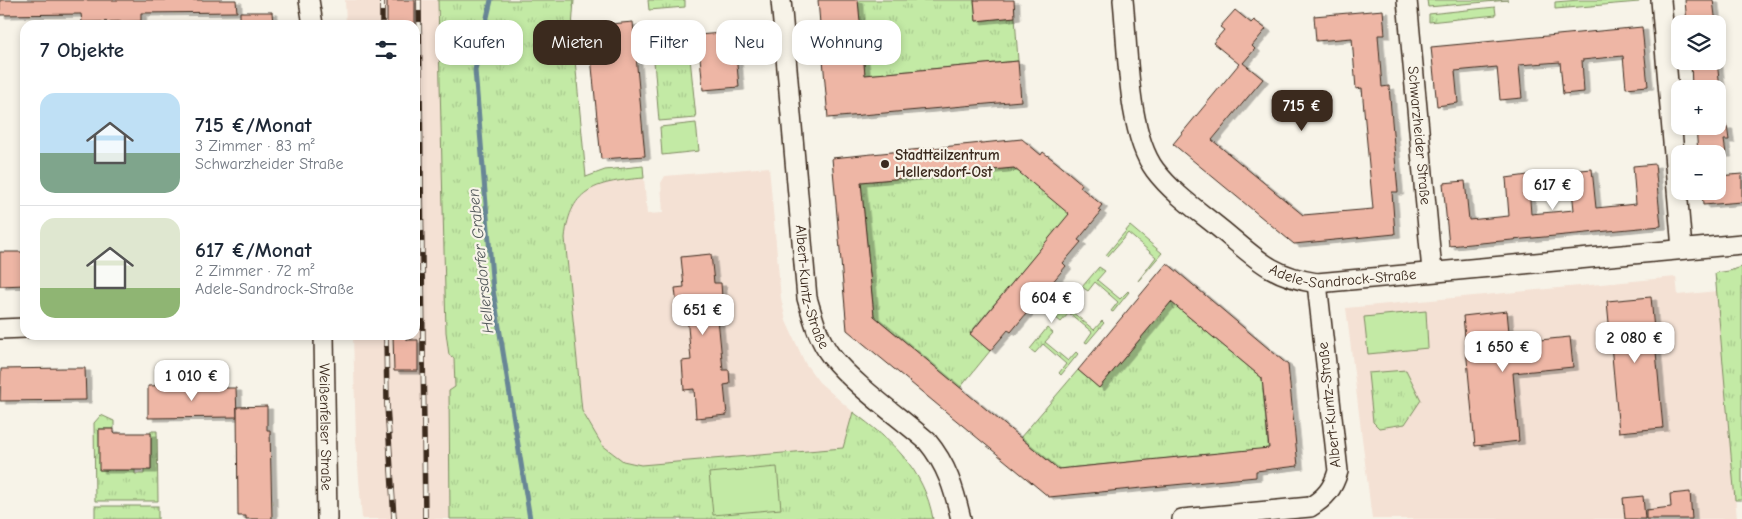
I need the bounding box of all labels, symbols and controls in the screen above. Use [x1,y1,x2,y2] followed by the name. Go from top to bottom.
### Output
[1671,15,1726,200] map controls
[1671,15,1726,70] button: layers
[435,20,523,65] chip: Kaufen
[533,20,621,65] chip: Mieten
[631,20,706,65] chip: Filter
[716,20,782,65] chip: Neu
[792,20,901,65] chip: Wohnung
[372,36,400,64] icon: filters
[40,38,124,62] text: 7 Objekte
[1404,65,1435,206] street label: Schwarzheider Straße
[1671,80,1726,135] button: +
[1267,90,1337,132] pin: 715 €
[1283,97,1321,115] text: 715 €
[80,113,140,173] icon: home
[195,113,312,137] text: 715 €/Monat
[195,137,315,155] text: 3 Zimmer · 83 m²
[1671,145,1726,200] button: −
[895,146,1000,181] place label: Stadtteilzentrum Hellersdorf-Ost
[195,155,344,173] text: Schwarzheider Straße
[879,158,891,170] marker: Stadtteilzentrum Hellersdorf-Ost
[1518,168,1588,211] pin: 617 €
[1534,176,1572,194] text: 617 €
[464,187,498,334] water label: Hellersdorfer Graben
[792,224,833,352] street label: Albert-Kuntz-Straße
[80,238,140,298] icon: home
[195,238,312,262] text: 617 €/Monat
[1266,260,1418,292] street label: Adele-Sandrock-Straße
[195,262,315,280] text: 2 Zimmer · 72 m²
[195,280,354,298] text: Adele-Sandrock-Straße
[1017,282,1087,324] pin: 604 €
[1031,289,1073,307] text: 604 €
[668,294,738,336] pin: 651 €
[683,301,723,319] text: 651 €
[1589,322,1681,364] pin: 2 080 €
[1607,329,1663,347] text: 2 080 €
[1457,330,1549,373] pin: 1 650 €
[1476,338,1530,356] text: 1 650 €
[1313,341,1345,469] street label: Albert-Kuntz-Straße
[146,360,238,402] pin: 1 010 €
[315,363,336,491] street label: Weißenfelser Straße
[165,367,219,385] text: 1 010 €

